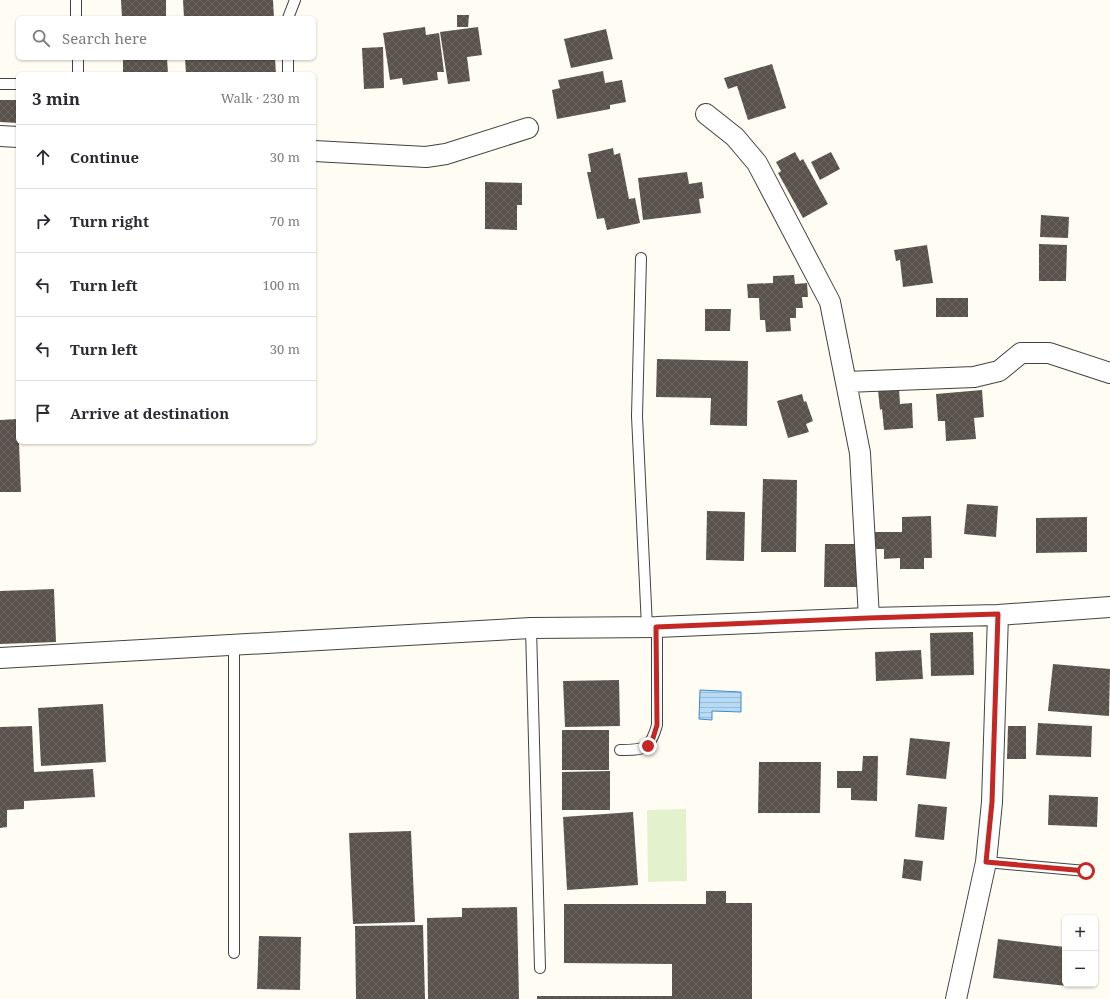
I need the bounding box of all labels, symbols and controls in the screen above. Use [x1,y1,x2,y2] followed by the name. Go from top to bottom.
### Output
[16,16,316,60] search box
[30,27,52,49] icon: search
[62,28,147,48] text: Search here
[32,87,80,110] text: 3 min
[221,89,300,107] text: Walk · 230 m
[32,146,54,168] icon: ahead
[70,147,139,167] text: Continue
[270,148,300,166] text: 30 m
[32,210,54,232] icon: right
[70,211,149,231] text: Turn right
[270,212,300,230] text: 70 m
[32,274,54,296] icon: left
[70,275,138,295] text: Turn left
[263,276,300,294] text: 100 m
[32,338,54,360] icon: left
[70,339,138,359] text: Turn left
[270,340,300,358] text: 30 m
[32,402,54,424] icon: arrive
[70,403,229,423] text: Arrive at destination
[639,737,657,755] route end
[1077,862,1095,880] route start
[1062,915,1098,987] map controls
[1062,915,1098,951] button: +
[1062,951,1098,987] button: −

